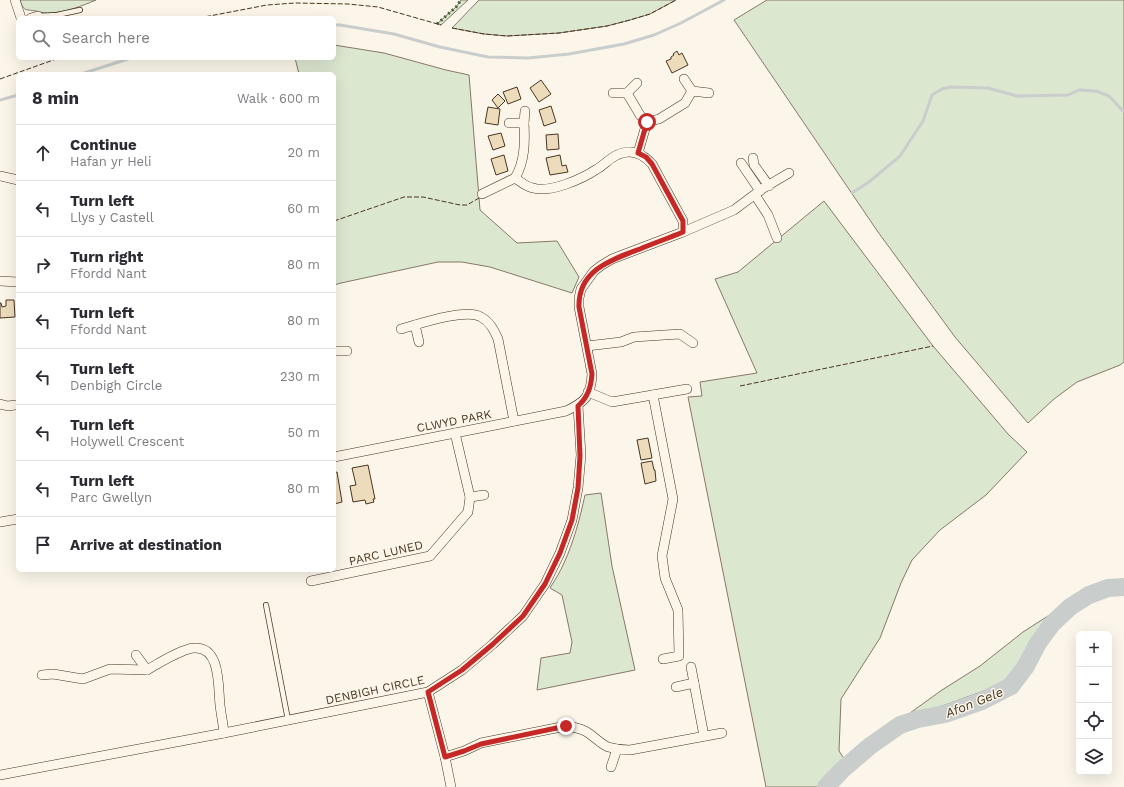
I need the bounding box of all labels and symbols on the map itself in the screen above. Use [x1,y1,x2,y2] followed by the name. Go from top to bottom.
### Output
[638,113,656,131] route start
[415,407,493,435] street label: CLWYD PARK
[348,538,424,568] street label: PARC LUNED
[324,673,426,707] street label: DENBIGH CIRCLE
[942,684,1005,721] water label: Afon Gele
[557,717,575,735] route end

